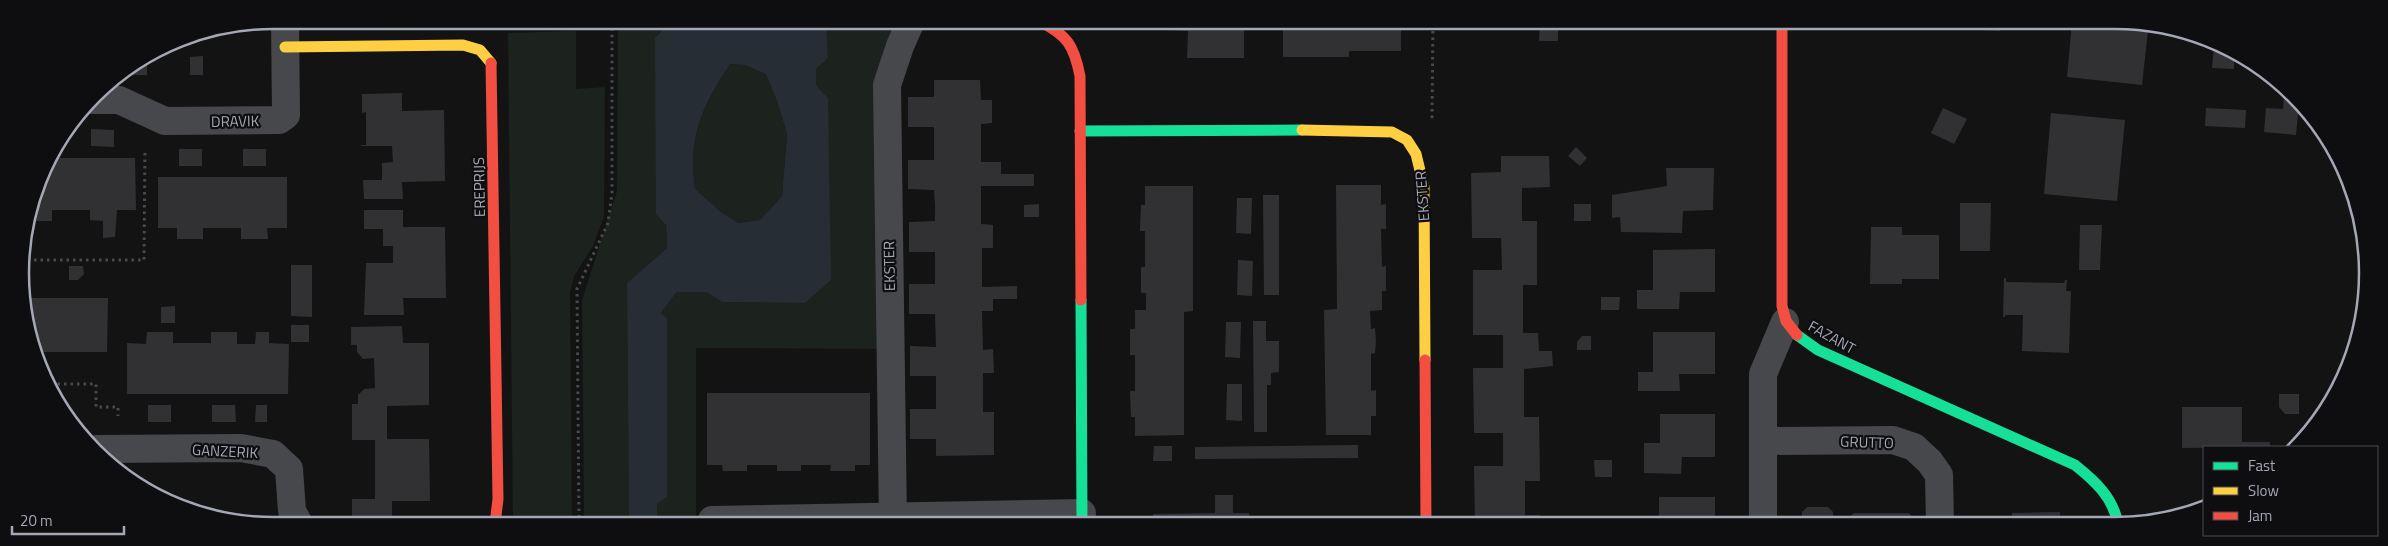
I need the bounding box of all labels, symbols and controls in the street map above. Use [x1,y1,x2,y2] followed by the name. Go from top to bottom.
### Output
[211,109,260,133] street label: DRAVIK
[467,157,491,217] street label: EREPRIJS
[1409,170,1435,222] street label: EKSTER
[877,241,901,291] street label: EKSTER
[1804,314,1860,360] street label: FAZANT
[1840,430,1894,454] street label: GRUTTO
[191,438,259,464] street label: GANZERIK
[2203,446,2378,536] legend
[2248,454,2276,477] text: Fast
[2248,479,2279,502] text: Slow
[12,504,125,536] scale bar
[2248,504,2272,527] text: Jam
[20,509,53,532] text: 20 m

